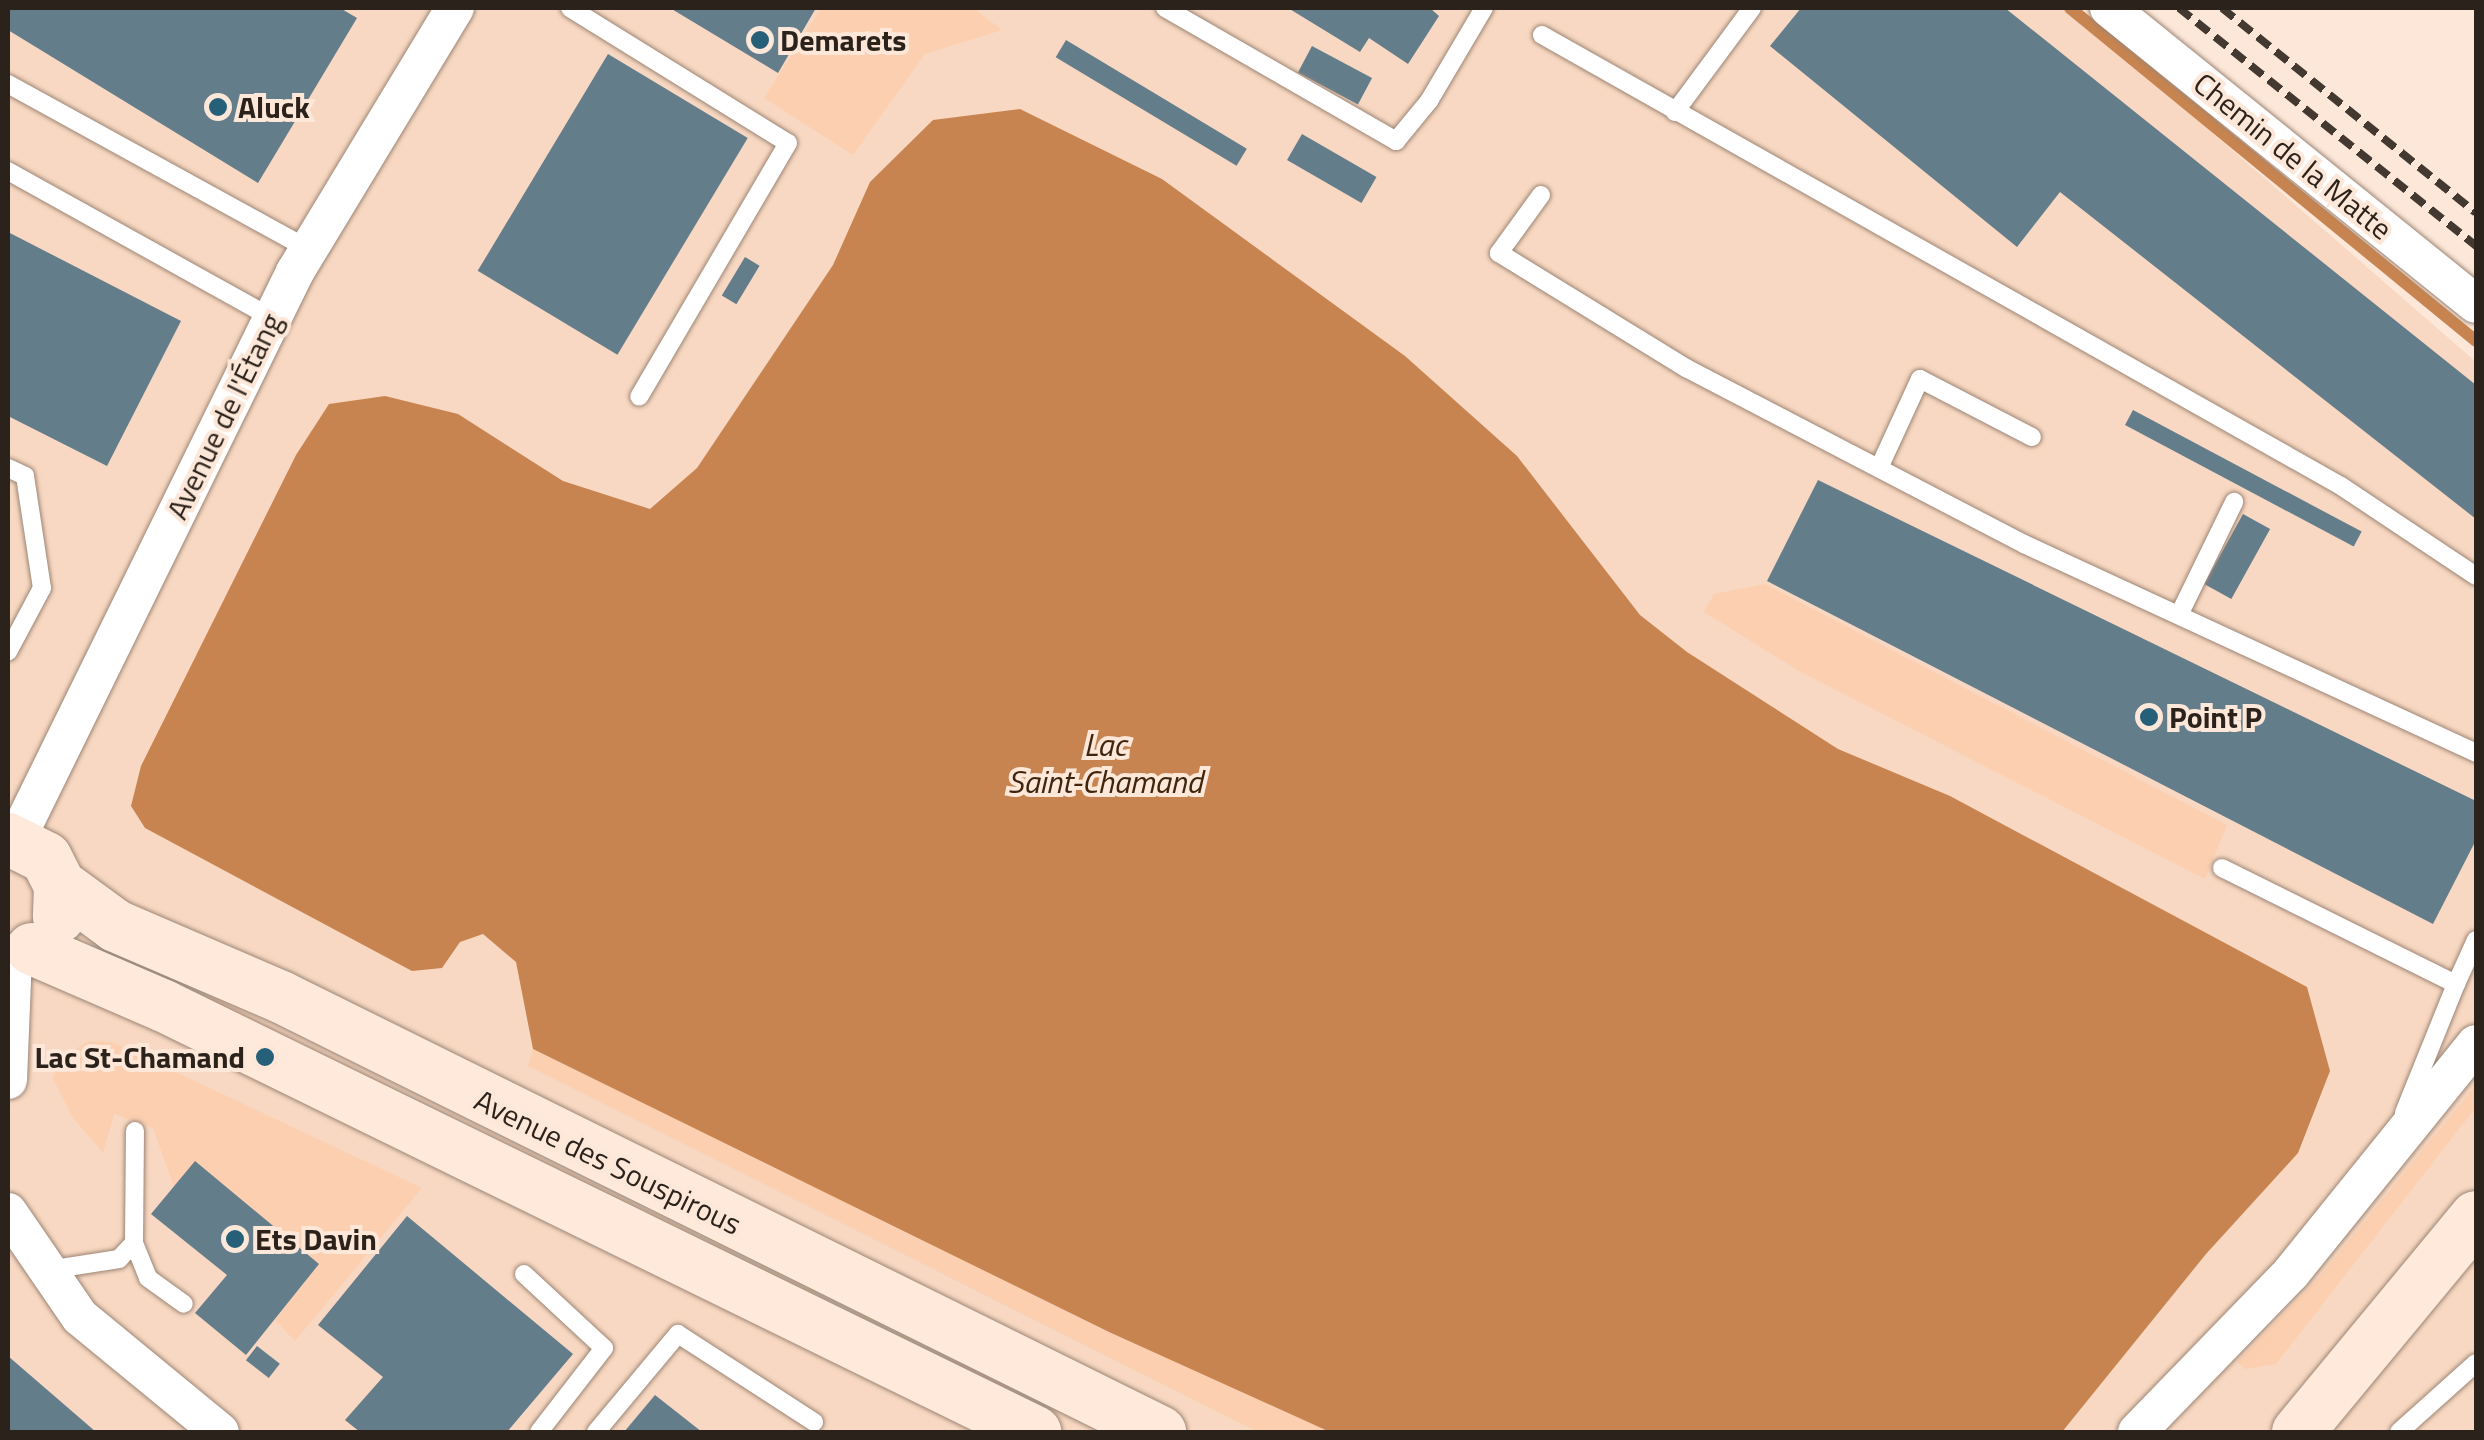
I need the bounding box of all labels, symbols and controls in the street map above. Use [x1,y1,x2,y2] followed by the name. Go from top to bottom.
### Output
[780,22,906,58] place label: Demarets
[749,29,771,51] marker: Demarets
[2187,65,2399,247] street label: Chemin de la Matte
[238,89,310,125] place label: Aluck
[207,96,229,118] marker: Aluck
[159,307,289,525] street label: Avenue de l'Étang
[2169,699,2262,735] place label: Point P
[2138,706,2160,728] marker: Point P
[1007,726,1203,801] water label: Lac Saint-Chamand
[34,1039,245,1075] place label: Lac St-Chamand
[254,1046,276,1068] marker: Lac St-Chamand
[469,1082,747,1242] street label: Avenue des Souspirous
[255,1221,377,1257] place label: Ets Davin
[224,1228,246,1250] marker: Ets Davin

